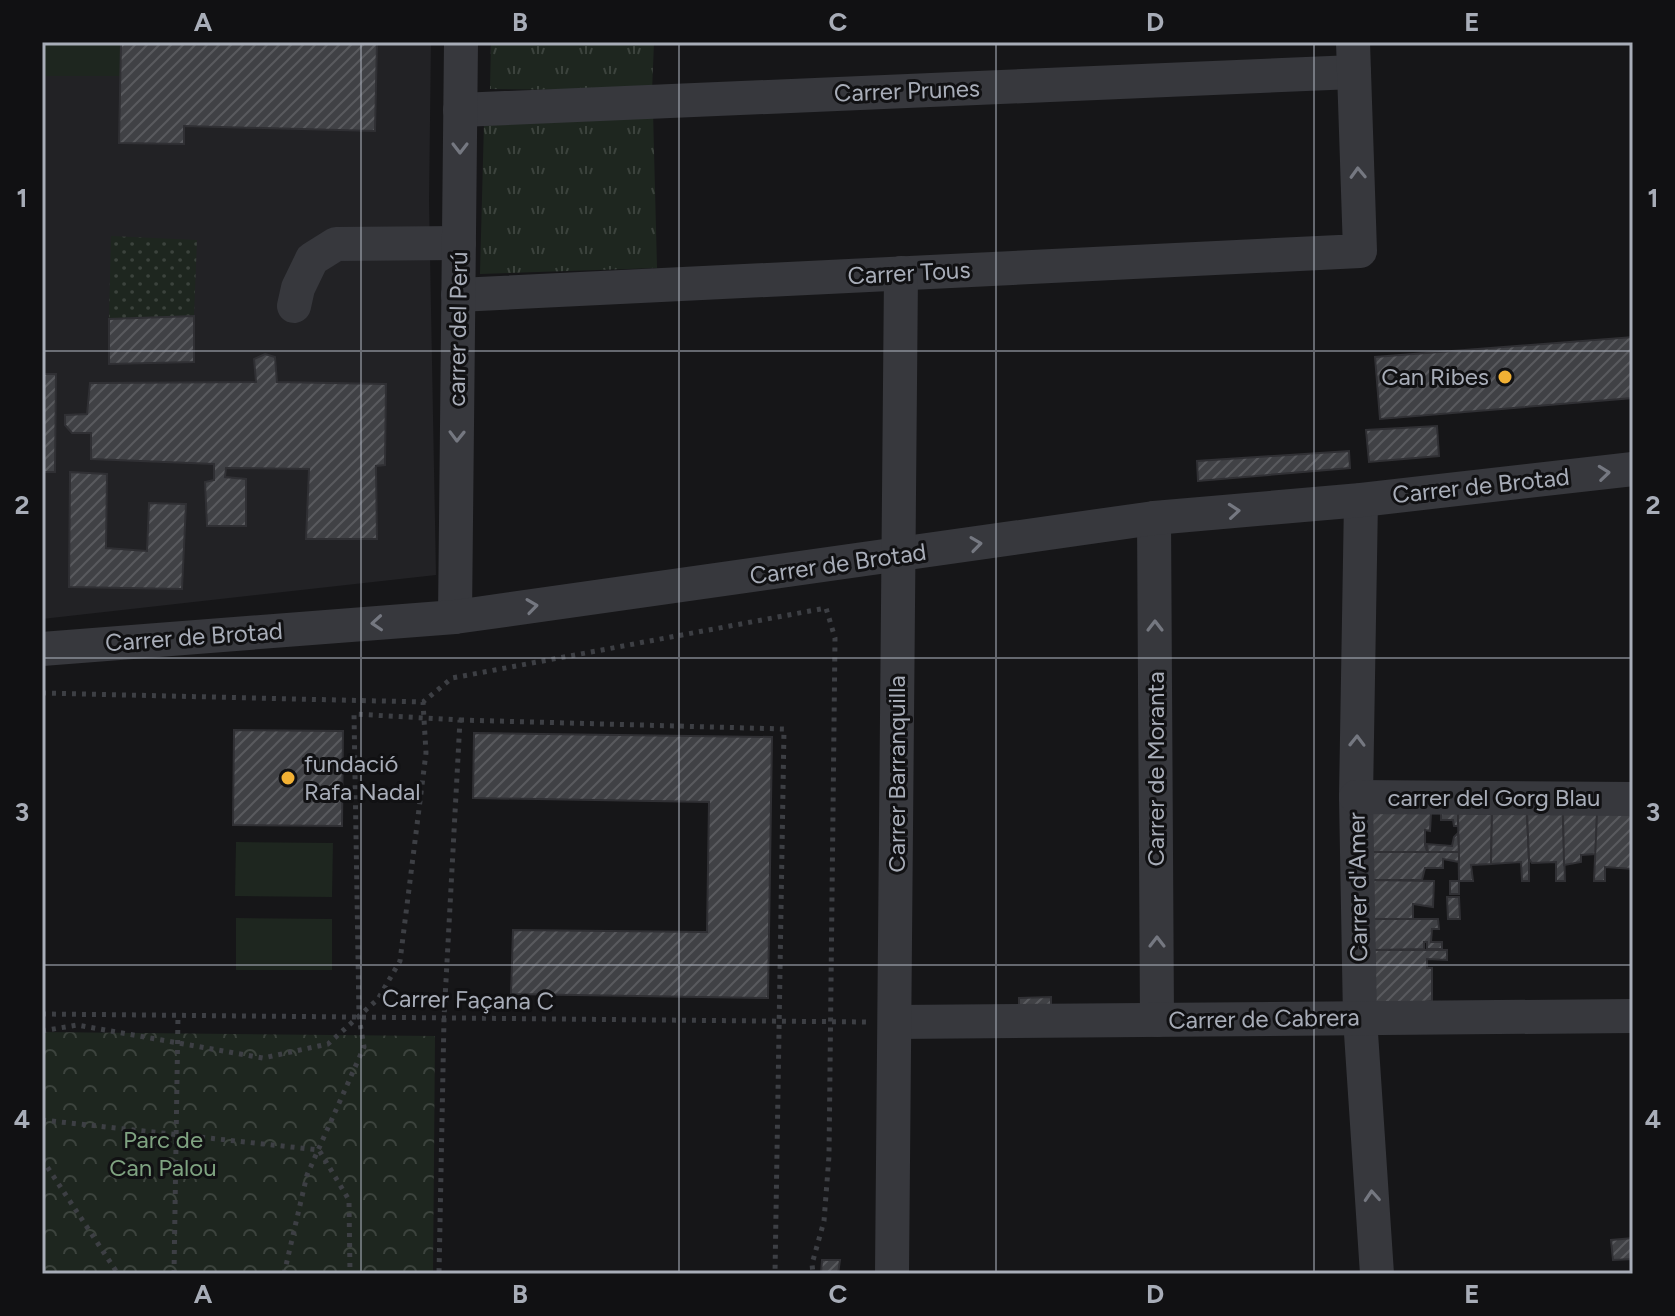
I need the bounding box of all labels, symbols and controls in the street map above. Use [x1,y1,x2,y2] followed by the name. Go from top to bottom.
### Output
[194,6,213,38] text: A
[512,6,528,38] text: B
[829,6,848,38] text: C
[1146,6,1164,38] text: D
[1464,6,1480,38] text: E
[834,73,980,108] street label: Carrer Prunes
[451,142,469,155] one-way arrow
[1349,166,1366,179] one-way arrow
[17,182,27,214] text: 1
[1648,182,1658,214] text: 1
[442,251,473,407] street label: carrer del Perú
[847,255,971,290] street label: Carrer Tous
[1381,362,1489,391] place label: Can Ribes
[1496,368,1514,386] marker: Can Ribes
[448,430,466,443] one-way arrow
[1391,462,1571,509] street label: Carrer de Brotad
[1597,464,1610,481] one-way arrow
[14,489,30,521] text: 2
[1645,489,1661,521] text: 2
[1227,503,1240,520] one-way arrow
[969,536,983,553] one-way arrow
[748,537,928,590] street label: Carrer de Brotad
[525,598,539,615] one-way arrow
[370,614,383,631] one-way arrow
[104,616,284,657] street label: Carrer de Brotad
[1146,619,1164,632] one-way arrow
[1141,671,1170,867] street label: Carrer de Moranta
[882,675,911,873] street label: Carrer Barranquilla
[1348,734,1366,747] one-way arrow
[304,749,421,806] place label: fundació Rafa Nadal
[279,769,297,787] marker: fundació Rafa Nadal
[1388,783,1600,812] street label: carrer del Gorg Blau
[15,796,29,828] text: 3
[1646,796,1660,828] text: 3
[1342,812,1373,962] street label: Carrer d'Amer
[1148,935,1166,948] one-way arrow
[382,984,554,1016] street label: Carrer Façana C
[1168,1002,1360,1035] street label: Carrer de Cabrera
[14,1103,30,1135] text: 4
[1645,1103,1661,1135] text: 4
[109,1125,217,1182] park label: Parc de Can Palou
[1364,1189,1381,1202] one-way arrow
[194,1278,213,1310] text: A
[512,1278,528,1310] text: B
[829,1278,848,1310] text: C
[1146,1278,1164,1310] text: D
[1464,1278,1480,1310] text: E

